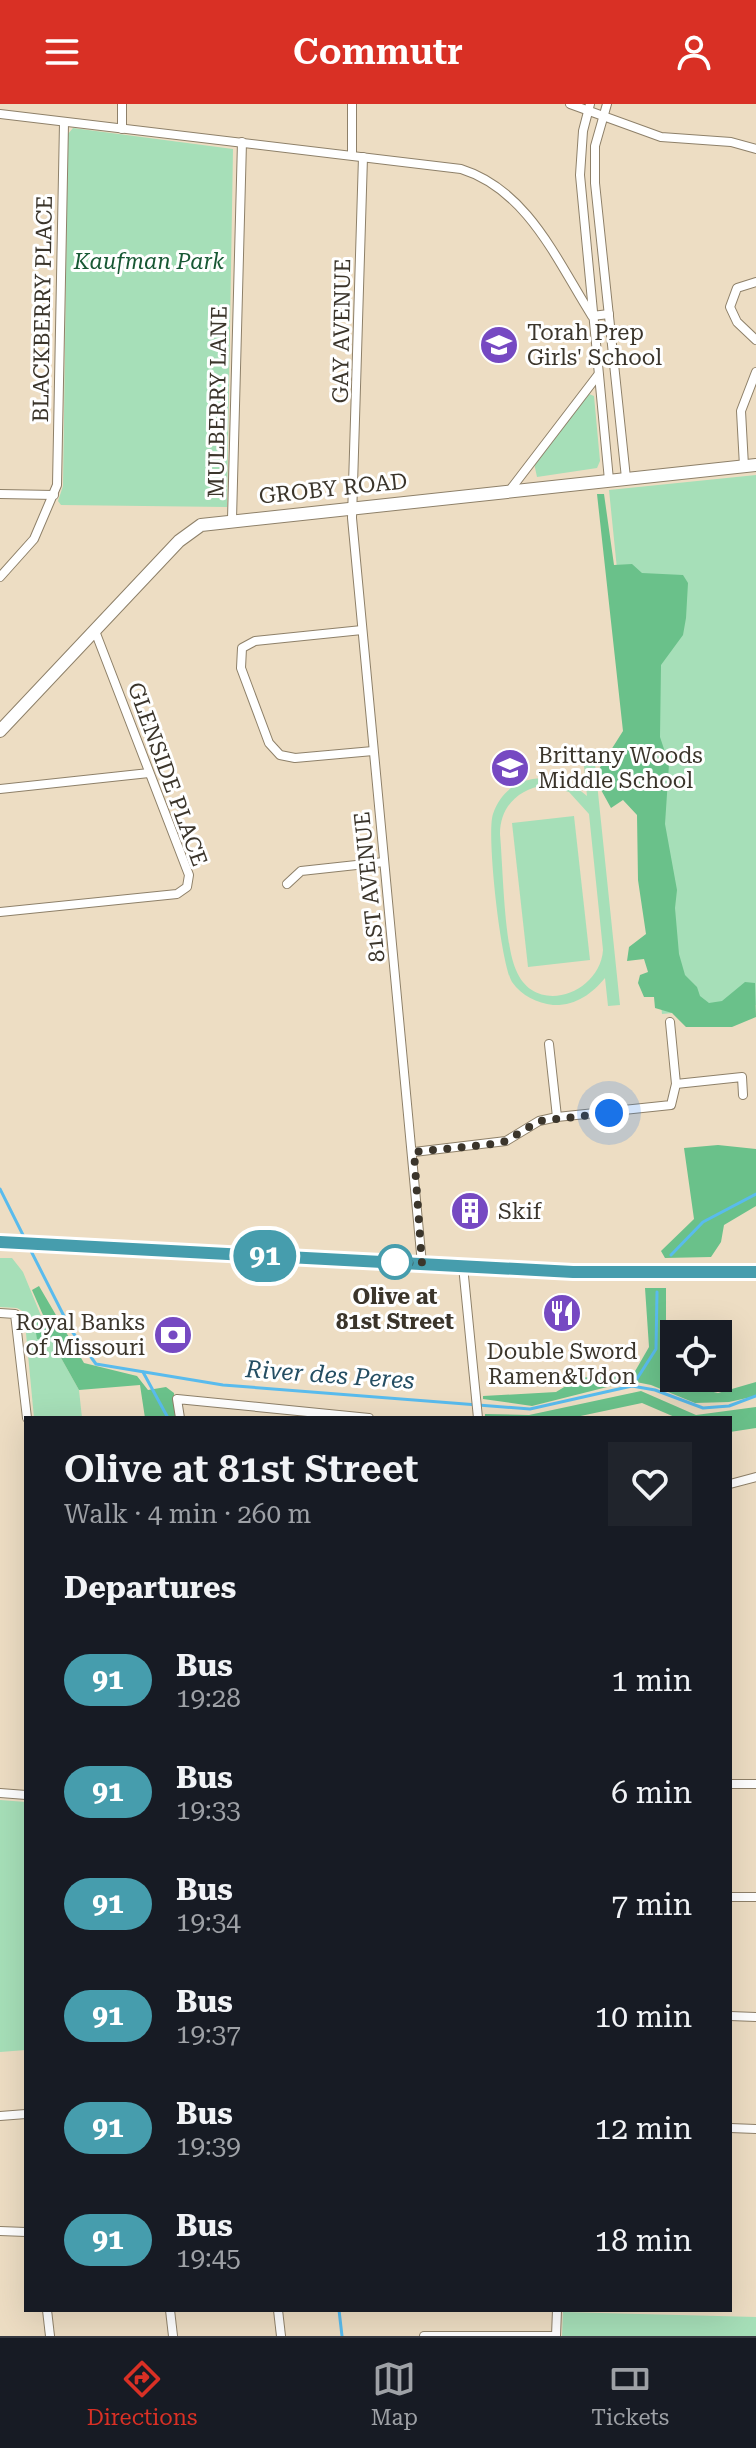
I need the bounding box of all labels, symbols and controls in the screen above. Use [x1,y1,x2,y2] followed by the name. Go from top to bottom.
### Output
[40,30,84,74] icon: menu
[672,30,716,74] icon: person
[293,31,463,73] text: Commutr
[28,195,57,423] street label: BLACKBERRY PLACE
[73,249,224,274] park label: Kaufman Park
[328,258,355,404] street label: GAY AVENUE
[203,306,232,498] street label: MULBERRY LANE
[527,320,662,370] place label: Torah Prep Girls' School
[478,324,520,366] school or university icon: Torah Prep Girls' School
[258,468,409,509] street label: GROBY ROAD
[123,679,212,869] street label: GLENSIDE PLACE
[538,743,703,793] place label: Brittany Woods Middle School
[489,747,531,789] school or university icon: Brittany Woods Middle School
[349,810,390,963] street label: 81ST AVENUE
[589,1093,629,1133] your location
[449,1190,491,1232] building icon: Skif
[498,1199,543,1224] place label: Skif
[229,1230,301,1282] line badge: 91
[249,1239,281,1272] text: 91
[378,1245,412,1279] marker: Olive at 81st Street
[336,1284,454,1334] place label: Olive at 81st Street
[541,1292,583,1334] restaurant icon: Double Sword Ramen&Udon
[16,1310,145,1360] place label: Royal Banks of Missouri
[152,1314,194,1356] bank icon: Royal Banks of Missouri
[660,1320,732,1392] map controls
[660,1320,732,1392] button: locate
[487,1339,637,1389] place label: Double Sword Ramen&Udon
[244,1355,415,1395] water label: River des Peres
[608,1442,692,1526] button: heart
[64,1447,419,1491] text: Olive at 81st Street
[64,1499,311,1529] text: Walk · 4 min · 260 m
[64,1570,236,1605] text: Departures
[176,1648,233,1683] text: Bus
[92,1663,124,1696] text: 91
[611,1663,692,1698] text: 1 min
[176,1683,241,1713] text: 19:28
[176,1760,233,1795] text: Bus
[92,1775,124,1808] text: 91
[611,1775,692,1810] text: 6 min
[176,1795,241,1825] text: 19:33
[176,1872,233,1907] text: Bus
[92,1887,124,1920] text: 91
[611,1887,692,1922] text: 7 min
[176,1907,241,1937] text: 19:34
[176,1984,233,2019] text: Bus
[92,1999,124,2032] text: 91
[595,1999,692,2034] text: 10 min
[176,2019,241,2049] text: 19:37
[176,2096,233,2131] text: Bus
[92,2111,124,2144] text: 91
[595,2111,692,2146] text: 12 min
[176,2131,241,2161] text: 19:39
[176,2208,233,2243] text: Bus
[92,2223,124,2256] text: 91
[595,2223,692,2258] text: 18 min
[176,2243,241,2273] text: 19:45
[87,2357,197,2430] tab: Directions
[371,2357,418,2430] tab: Map
[591,2357,669,2430] tab: Tickets

